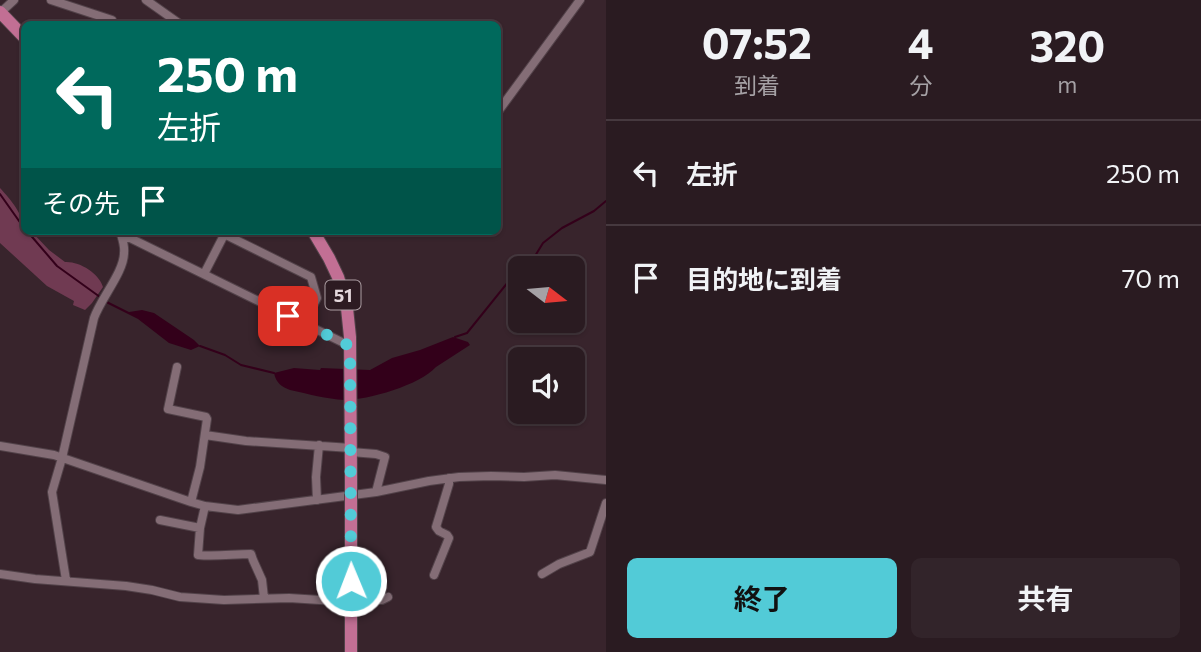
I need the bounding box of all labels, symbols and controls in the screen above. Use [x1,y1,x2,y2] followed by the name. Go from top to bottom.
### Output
[702,16,812,68] text: 07:52
[908,16,934,68] text: 4
[1029,19,1105,71] text: 320
[157,42,298,102] text: 250 m
[42,49,133,140] icon: left
[1057,70,1077,98] text: m
[734,71,780,99] text: 到着
[909,71,932,99] text: 分
[157,106,221,146] text: 左折
[627,154,665,192] icon: left
[1106,157,1180,188] text: 250 m
[686,158,738,189] text: 左折
[134,182,172,220] icon: arrive
[42,187,120,218] text: その先
[508,256,584,332] north arrow
[508,256,585,424] map controls
[627,259,665,297] icon: arrive
[1122,262,1180,293] text: 70 m
[686,263,842,294] text: 目的地に到着
[326,281,360,310] road number: 51
[258,286,318,346] pin
[269,297,307,335] icon: arrive
[508,347,585,424] button: sound
[314,544,388,618] position arrow
[627,558,897,638] button: 終了
[911,558,1180,638] button: 共有

